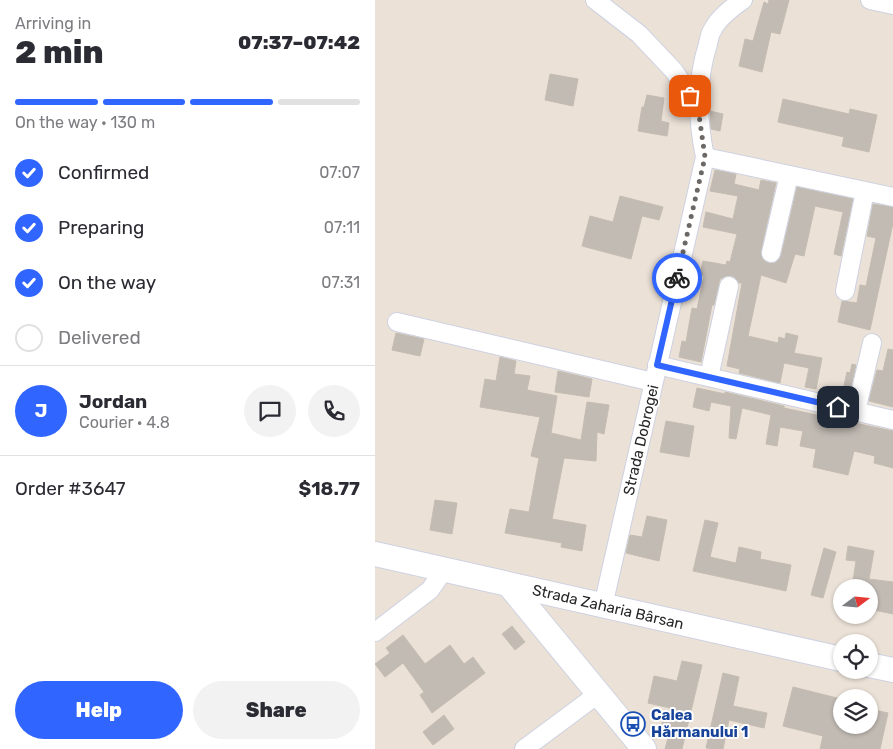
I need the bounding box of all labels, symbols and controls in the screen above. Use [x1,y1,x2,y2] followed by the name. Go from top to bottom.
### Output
[15,14,91,33] text: Arriving in
[238,31,360,54] text: 07:37–07:42
[15,33,104,71] text: 2 min
[669,75,711,117] pin
[676,82,704,110] icon: bag
[15,113,155,132] text: On the way · 130 m
[15,159,43,187] icon: check
[58,161,149,184] text: Confirmed
[319,163,360,182] text: 07:07
[15,214,43,242] icon: check
[58,216,144,239] text: Preparing
[324,218,360,237] text: 07:11
[652,253,702,303] courier
[663,264,691,292] icon: bike
[15,269,43,297] icon: check
[58,271,156,294] text: On the way
[321,273,360,292] text: 07:31
[58,326,141,349] text: Delivered
[620,383,662,497] street label: Strada Dobrogei
[244,385,296,437] button: chat
[308,385,360,437] button: phone
[817,386,859,428] pin
[79,390,147,413] text: Jordan
[824,393,852,421] icon: home
[35,399,47,422] text: J
[79,413,170,432] text: Courier · 4.8
[15,477,126,500] text: Order #3647
[298,477,360,500] text: $18.77
[833,579,877,624] north arrow
[833,579,878,734] map controls
[530,581,686,633] street label: Strada Zaharia Bârsan
[833,634,878,679] button: locate
[15,681,183,739] button: Help
[193,681,360,739] button: Share
[833,689,878,734] button: layers
[651,706,749,741] place label: Calea Hărmanului 1
[620,711,646,737] bus stop icon: Calea Hărmanului 1

